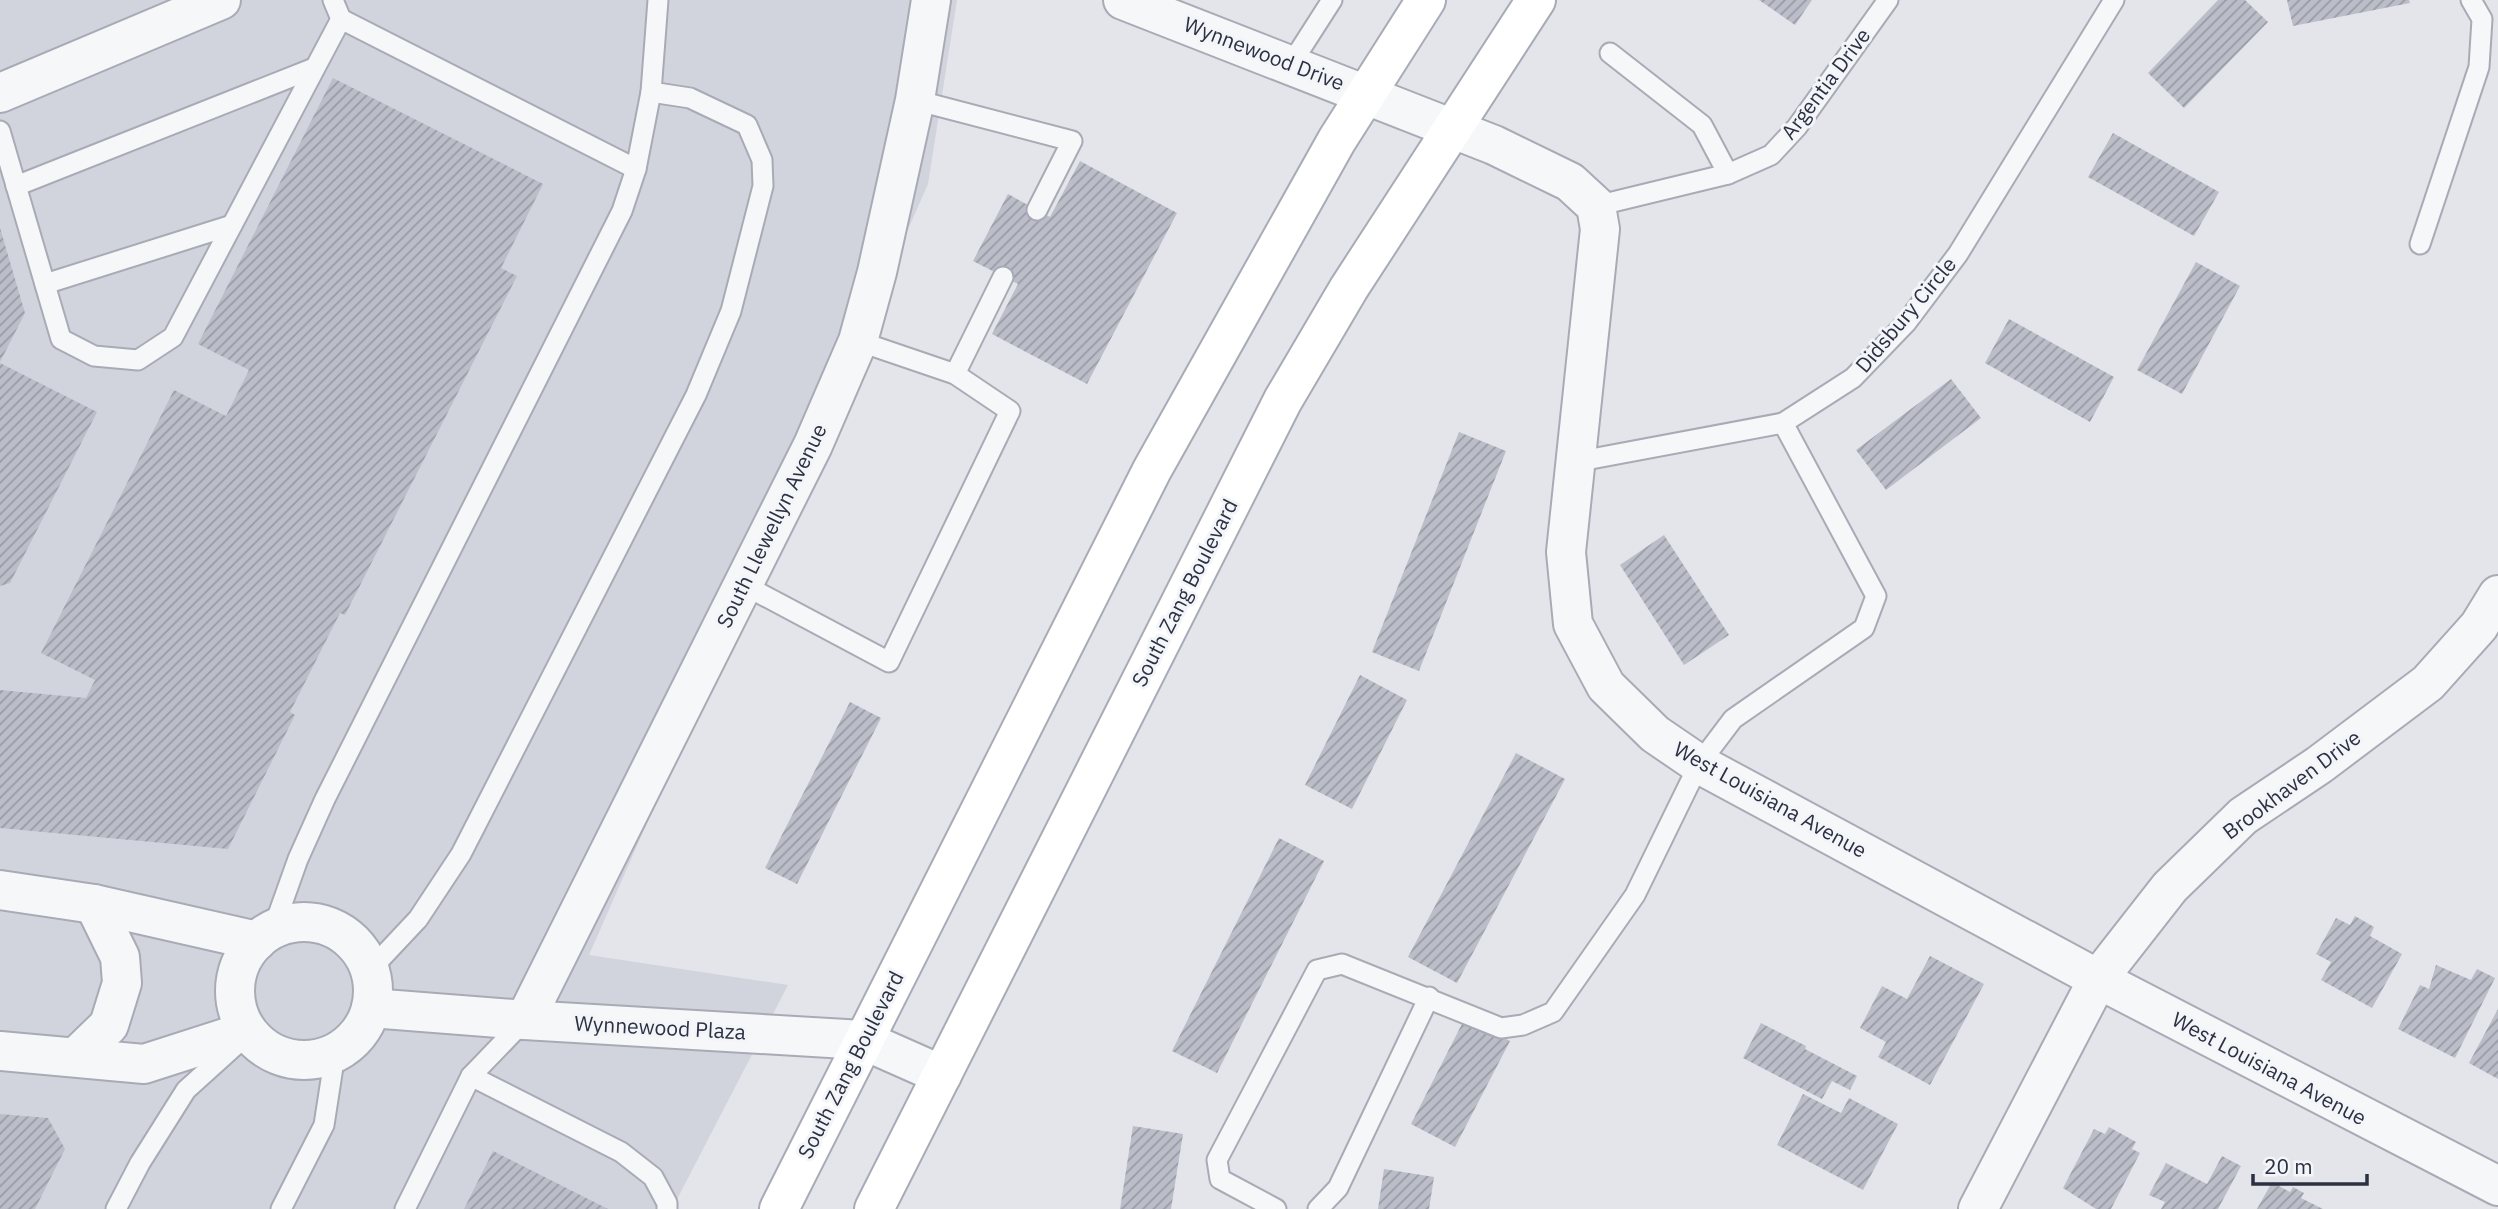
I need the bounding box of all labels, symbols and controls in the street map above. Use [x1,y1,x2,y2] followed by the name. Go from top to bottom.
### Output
[1180,10,1349,97] street label: Wynnewood Drive
[1774,22,1876,145] street label: Argentia Drive
[1849,251,1962,378] street label: Didsbury Circle
[709,419,833,632] street label: South Llewellyn Avenue
[1125,494,1244,691] street label: South Zang Boulevard
[2217,723,2366,845] street label: Brookhaven Drive
[1669,734,1872,864] street label: West Louisiana Avenue
[791,966,910,1163] street label: South Zang Boulevard
[2167,1005,2372,1131] street label: West Louisiana Avenue
[574,1009,747,1045] street label: Wynnewood Plaza
[2253,1142,2367,1186] scale bar
[2264,1152,2313,1180] text: 20 m

